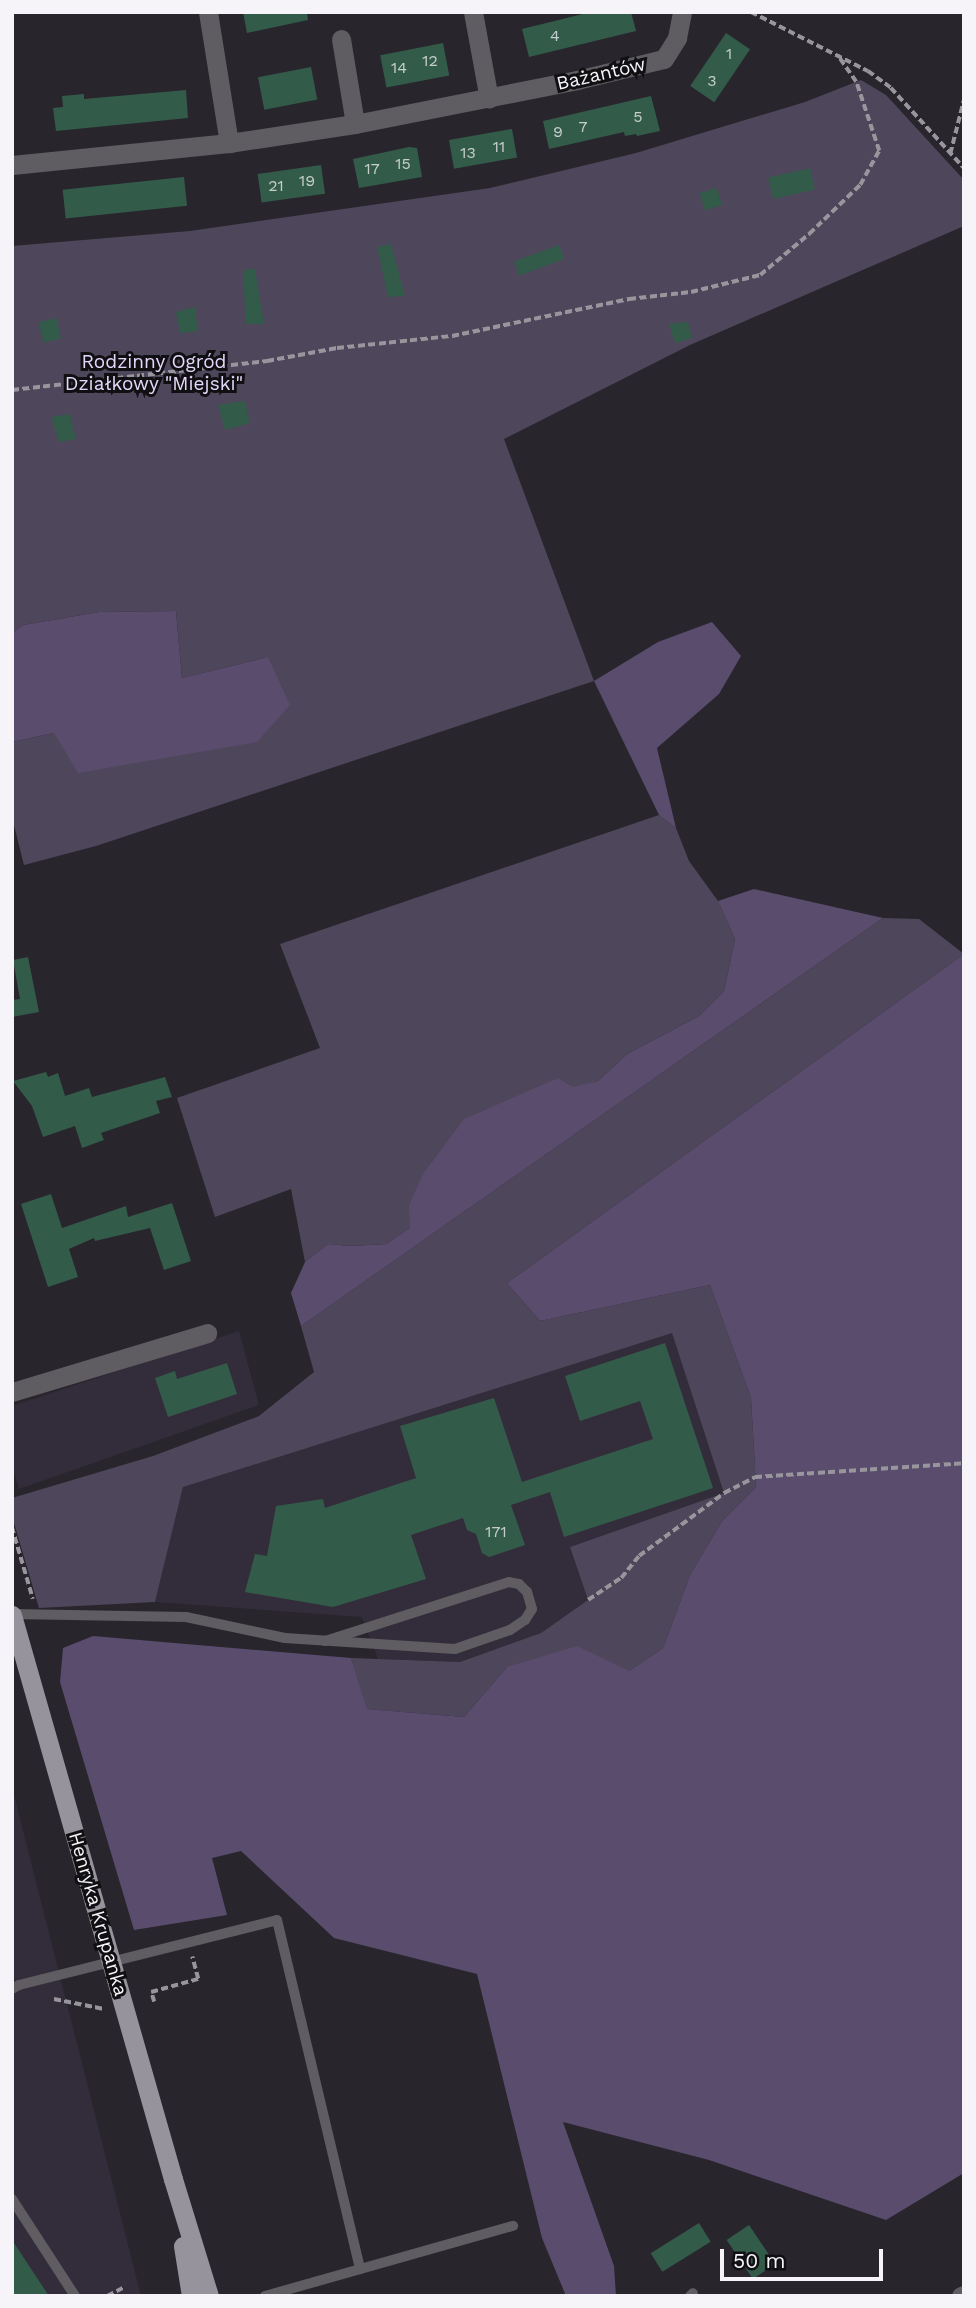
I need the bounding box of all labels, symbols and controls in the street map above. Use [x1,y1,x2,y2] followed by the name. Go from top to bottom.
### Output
[550,26,560,46] house number: 4
[726,44,732,64] house number: 1
[422,51,438,71] house number: 12
[554,53,648,95] street label: Bażantów
[391,58,407,78] house number: 14
[707,71,717,91] house number: 3
[633,107,643,127] house number: 5
[579,117,587,137] house number: 7
[553,122,563,142] house number: 9
[493,137,505,157] house number: 11
[460,143,476,163] house number: 13
[395,154,411,174] house number: 15
[364,159,380,179] house number: 17
[299,171,315,191] house number: 19
[268,176,284,196] house number: 21
[65,351,243,395] park label: Rodzinny Ogród Działkowy "Miejski"
[485,1522,507,1542] house number: 171
[64,1829,132,1999] street label: Henryka Krupanka
[724,2234,887,2278] scale bar
[733,2248,785,2273] text: 50 m

